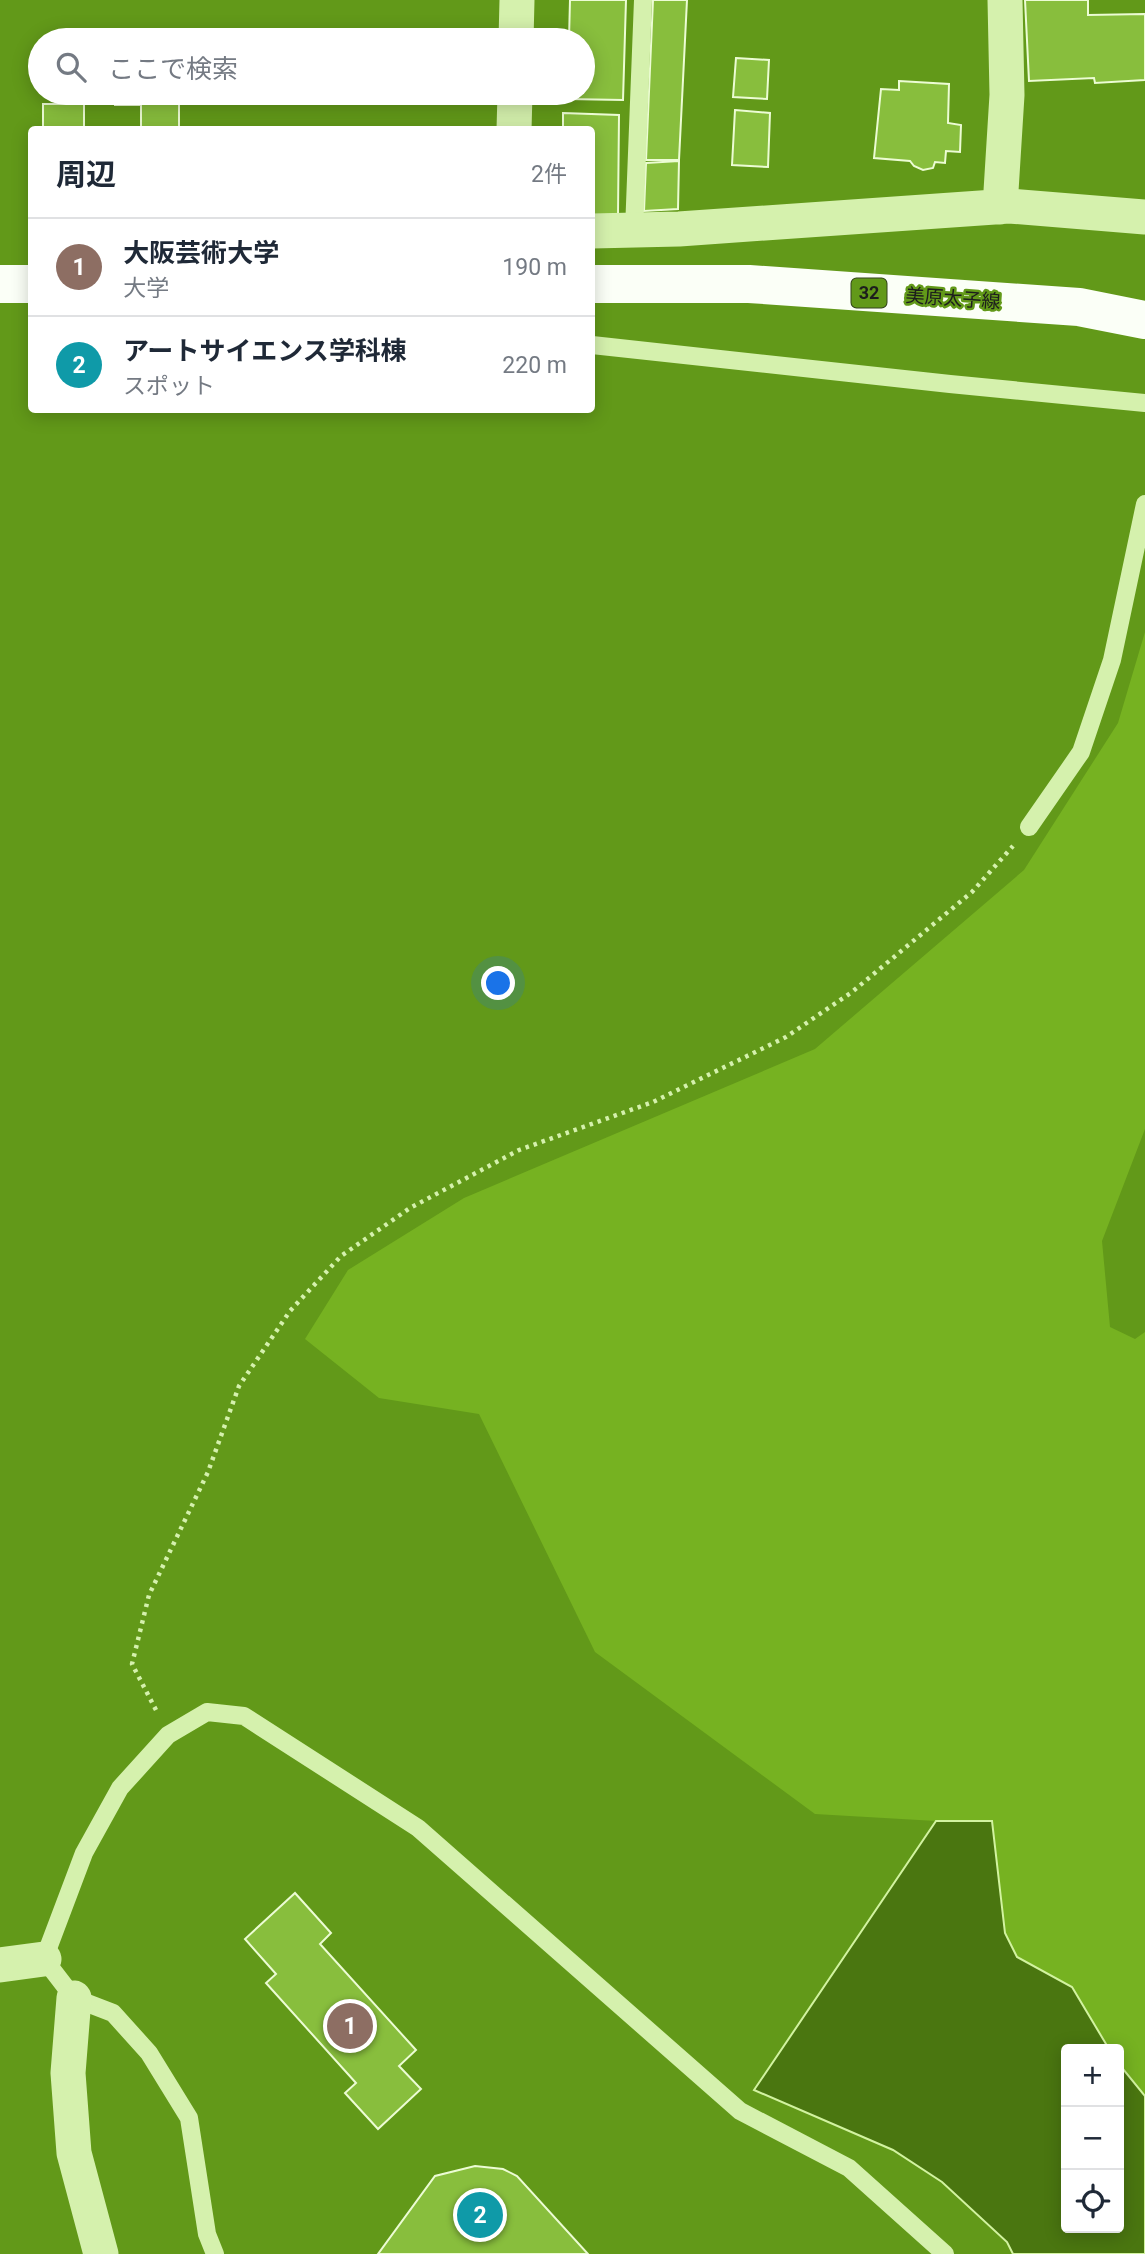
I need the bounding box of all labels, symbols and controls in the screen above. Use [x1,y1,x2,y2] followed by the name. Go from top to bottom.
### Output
[28,28,595,105] search box
[52,48,90,86] icon: search
[108,54,238,84] text: ここで検索
[56,157,116,192] text: 周辺
[531,161,567,188] text: 2件
[123,238,279,268] text: 大阪芸術大学
[72,254,86,281] text: 1
[502,254,567,281] text: 190 m
[123,275,169,302] text: 大学
[852,278,886,307] road number: 32
[905,284,1001,313] street label: 美原太子線
[123,336,407,366] text: アートサイエンス学科棟
[72,352,86,379] text: 2
[502,352,567,379] text: 220 m
[123,373,215,400] text: スポット
[481,966,515,1000] your location
[327,2000,373,2052] pin: 1
[1061,2044,1124,2233] map controls
[1061,2044,1124,2107] button: +
[1061,2107,1124,2170] button: −
[1061,2170,1124,2233] button: locate
[457,2189,503,2241] pin: 2

